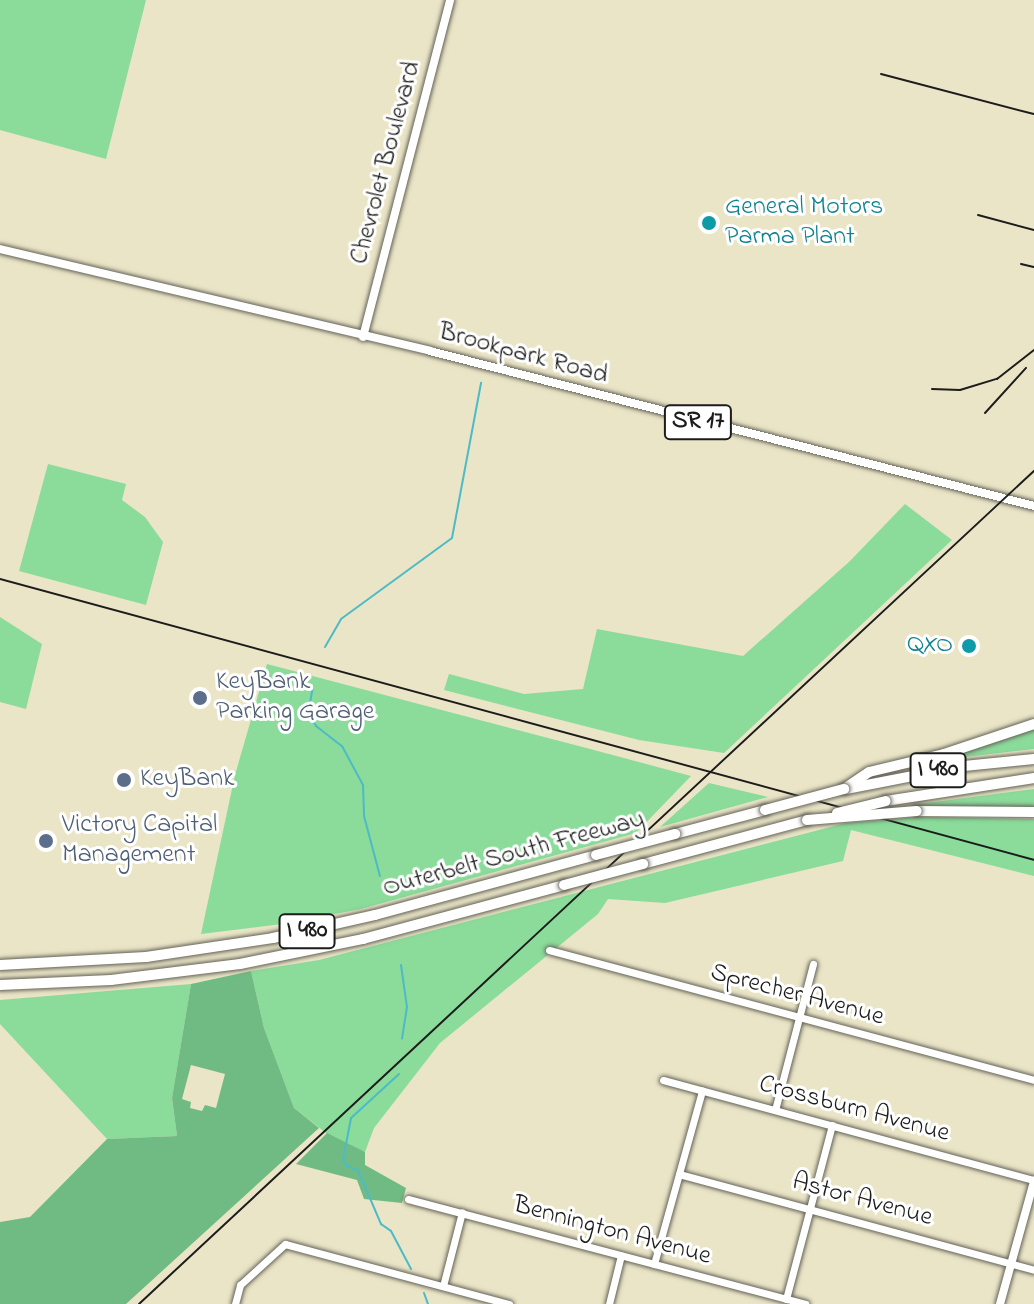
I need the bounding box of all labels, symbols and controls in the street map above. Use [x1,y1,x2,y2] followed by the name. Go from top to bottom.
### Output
[345,58,429,268] street label: Chevrolet Boulevard
[725,192,883,254] place label: General Motors Parma Plant
[700,214,718,232] marker: General Motors Parma Plant
[435,317,611,393] street label: Brookpark Road
[662,402,734,442] road number: SR 17
[907,630,953,662] place label: QXO
[960,637,978,655] marker: QXO
[216,667,374,728] place label: KeyBank Parking Garage
[191,689,209,707] marker: KeyBank Parking Garage
[908,750,968,790] road number: I 480
[140,764,234,796] place label: KeyBank
[115,771,133,789] marker: KeyBank
[380,805,648,905] street label: Outerbelt South Freeway
[62,810,217,872] place label: Victory Capital Management
[37,832,55,850] marker: Victory Capital Management
[277,911,337,951] road number: I 480
[707,958,887,1034] street label: Sprecher Avenue
[755,1070,953,1150] street label: Crossburn Avenue
[789,1167,935,1235] street label: Astor Avenue
[510,1191,714,1273] street label: Bennington Avenue

